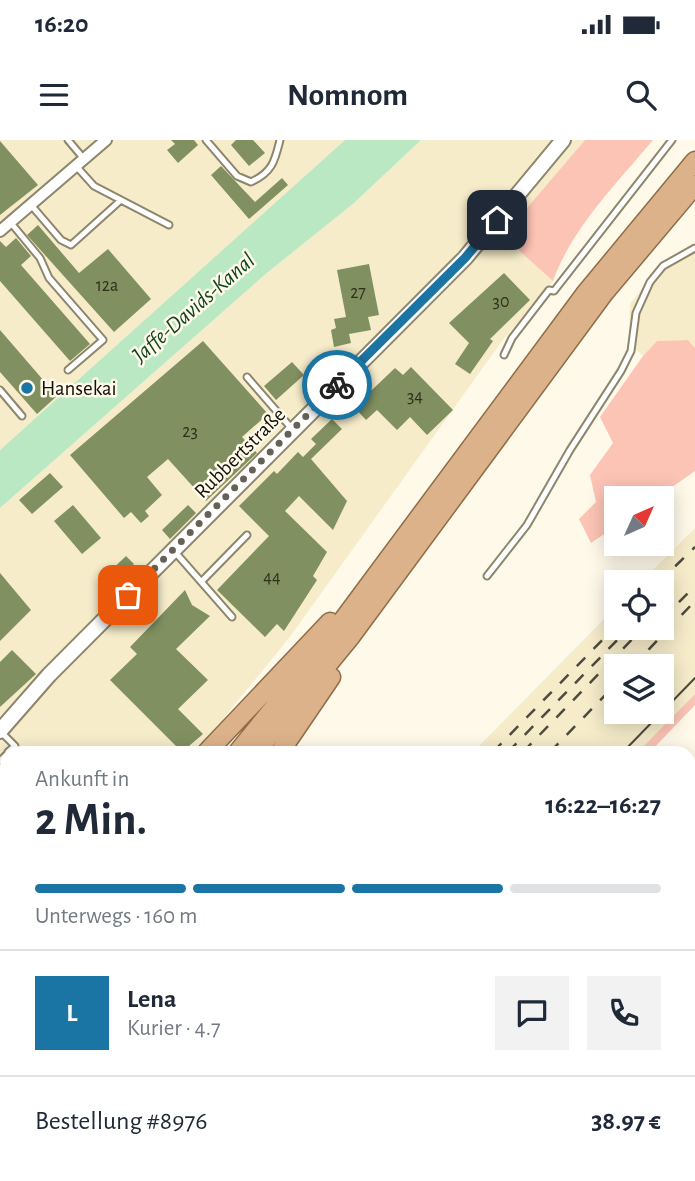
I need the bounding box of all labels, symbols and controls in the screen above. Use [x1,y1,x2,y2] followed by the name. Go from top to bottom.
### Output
[35,11,89,37] text: 16:20
[35,76,73,114] icon: menu
[622,76,660,114] icon: search
[287,79,408,111] text: Nomnom
[467,190,527,250] pin
[478,201,516,239] icon: home
[128,249,260,368] water label: Jaffe-Davids-Kanal
[96,277,118,295] house number: 12a
[350,284,366,302] house number: 27
[493,293,509,311] house number: 30
[302,350,372,420] courier
[318,366,356,404] icon: bike
[41,378,117,399] place label: Hansekai
[19,380,35,396] marker: Hansekai
[407,388,423,406] house number: 34
[191,404,289,502] street label: Rubbertstraße
[182,423,198,441] house number: 23
[604,486,674,556] north arrow
[604,486,674,724] map controls
[98,565,158,625] pin
[263,569,281,587] house number: 44
[604,570,674,640] button: locate
[109,576,147,614] icon: bag
[604,654,674,724] button: layers
[35,768,129,791] text: Ankunft in
[545,792,661,818] text: 16:22–16:27
[35,797,147,843] text: 2 Min.
[35,905,197,928] text: Unterwegs · 160 m
[495,976,569,1050] button: chat
[587,976,661,1050] button: phone
[127,986,177,1012] text: Lena
[66,1000,78,1026] text: L
[127,1017,221,1040] text: Kurier · 4.7
[35,1108,207,1134] text: Bestellung #8976
[591,1108,661,1134] text: 38.97 €

